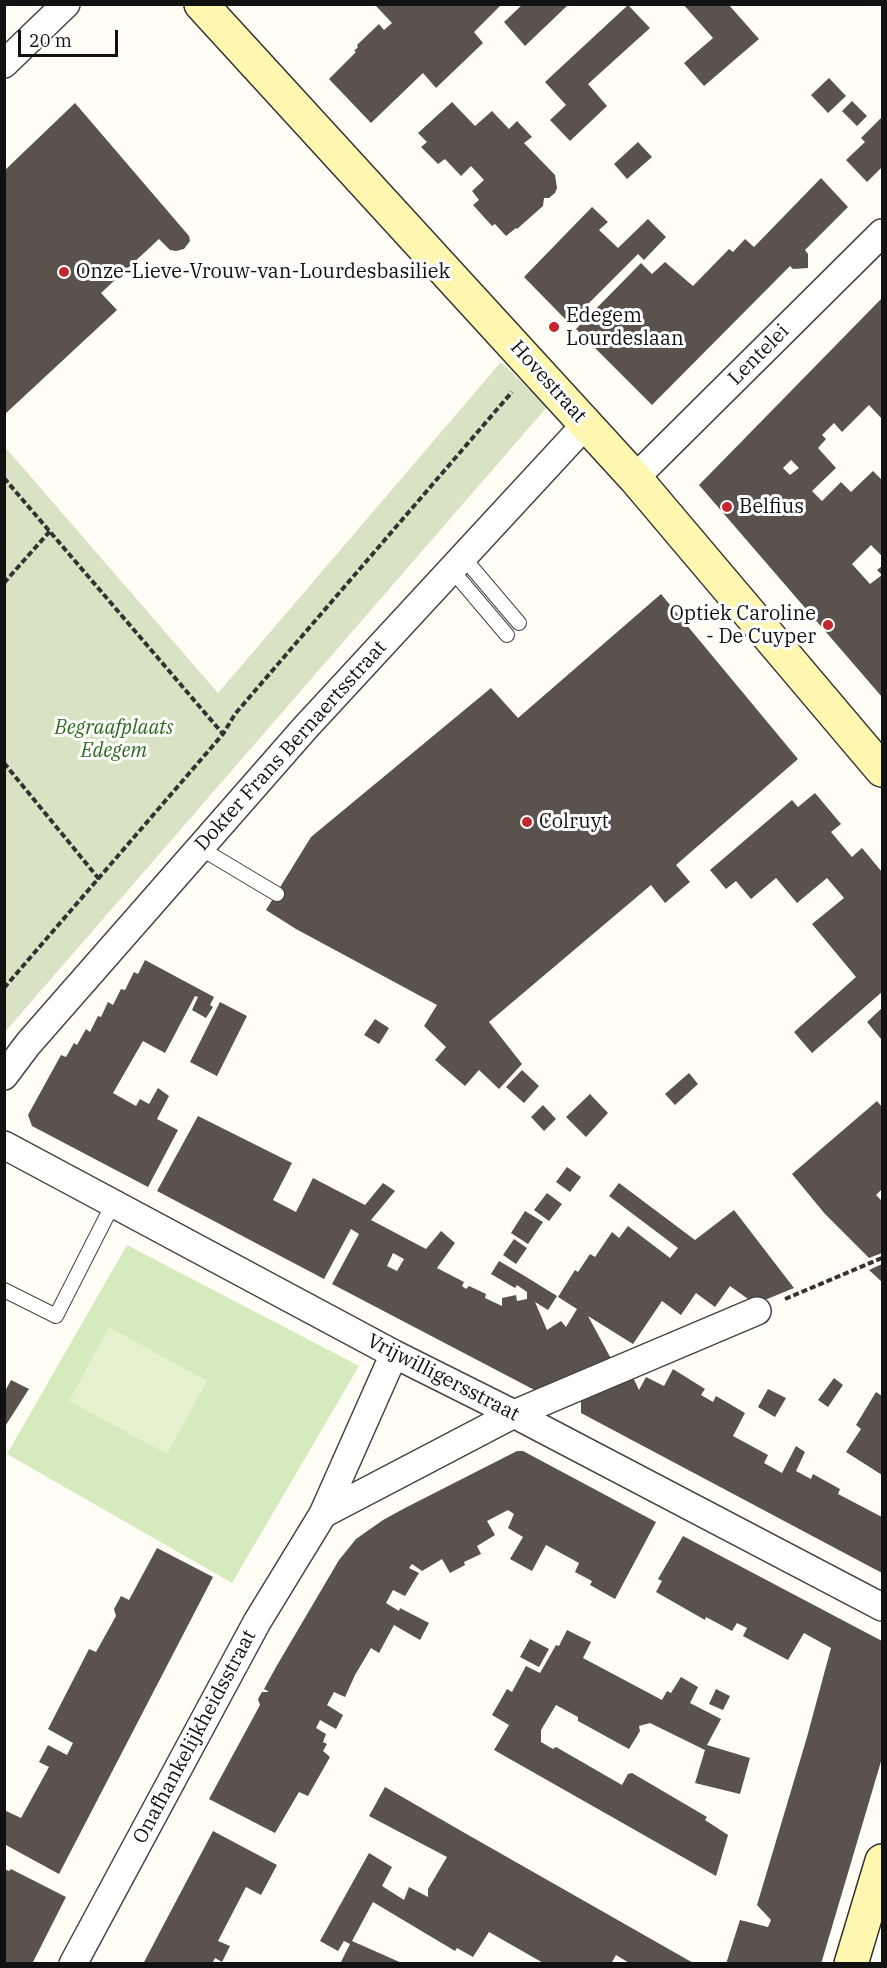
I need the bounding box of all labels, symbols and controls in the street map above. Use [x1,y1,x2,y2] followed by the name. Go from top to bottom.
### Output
[21,18,122,56] scale bar
[29,29,72,52] text: 20 m
[76,260,450,284] place label: Onze-Lieve-Vrouw-van-Lourdesbasiliek
[57,265,71,279] marker: Onze-Lieve-Vrouw-van-Lourdesbasiliek
[566,304,684,351] place label: Edegem Lourdeslaan
[547,320,561,334] marker: Edegem Lourdeslaan
[724,320,794,390] street label: Lentelei
[505,336,591,428] street label: Hovestraat
[739,495,804,519] place label: Belfius
[720,500,734,514] marker: Belfius
[669,602,816,649] place label: Optiek Caroline - De Cuyper
[821,618,835,632] marker: Optiek Caroline - De Cuyper
[190,636,392,856] street label: Dokter Frans Bernaertsstraat
[54,716,174,763] park label: Begraafplaats Edegem
[539,810,608,834] place label: Colruyt
[520,815,534,829] marker: Colruyt
[363,1329,523,1427] street label: Vrijwilligersstraat
[128,1626,262,1848] street label: Onafhankelijkheidsstraat

